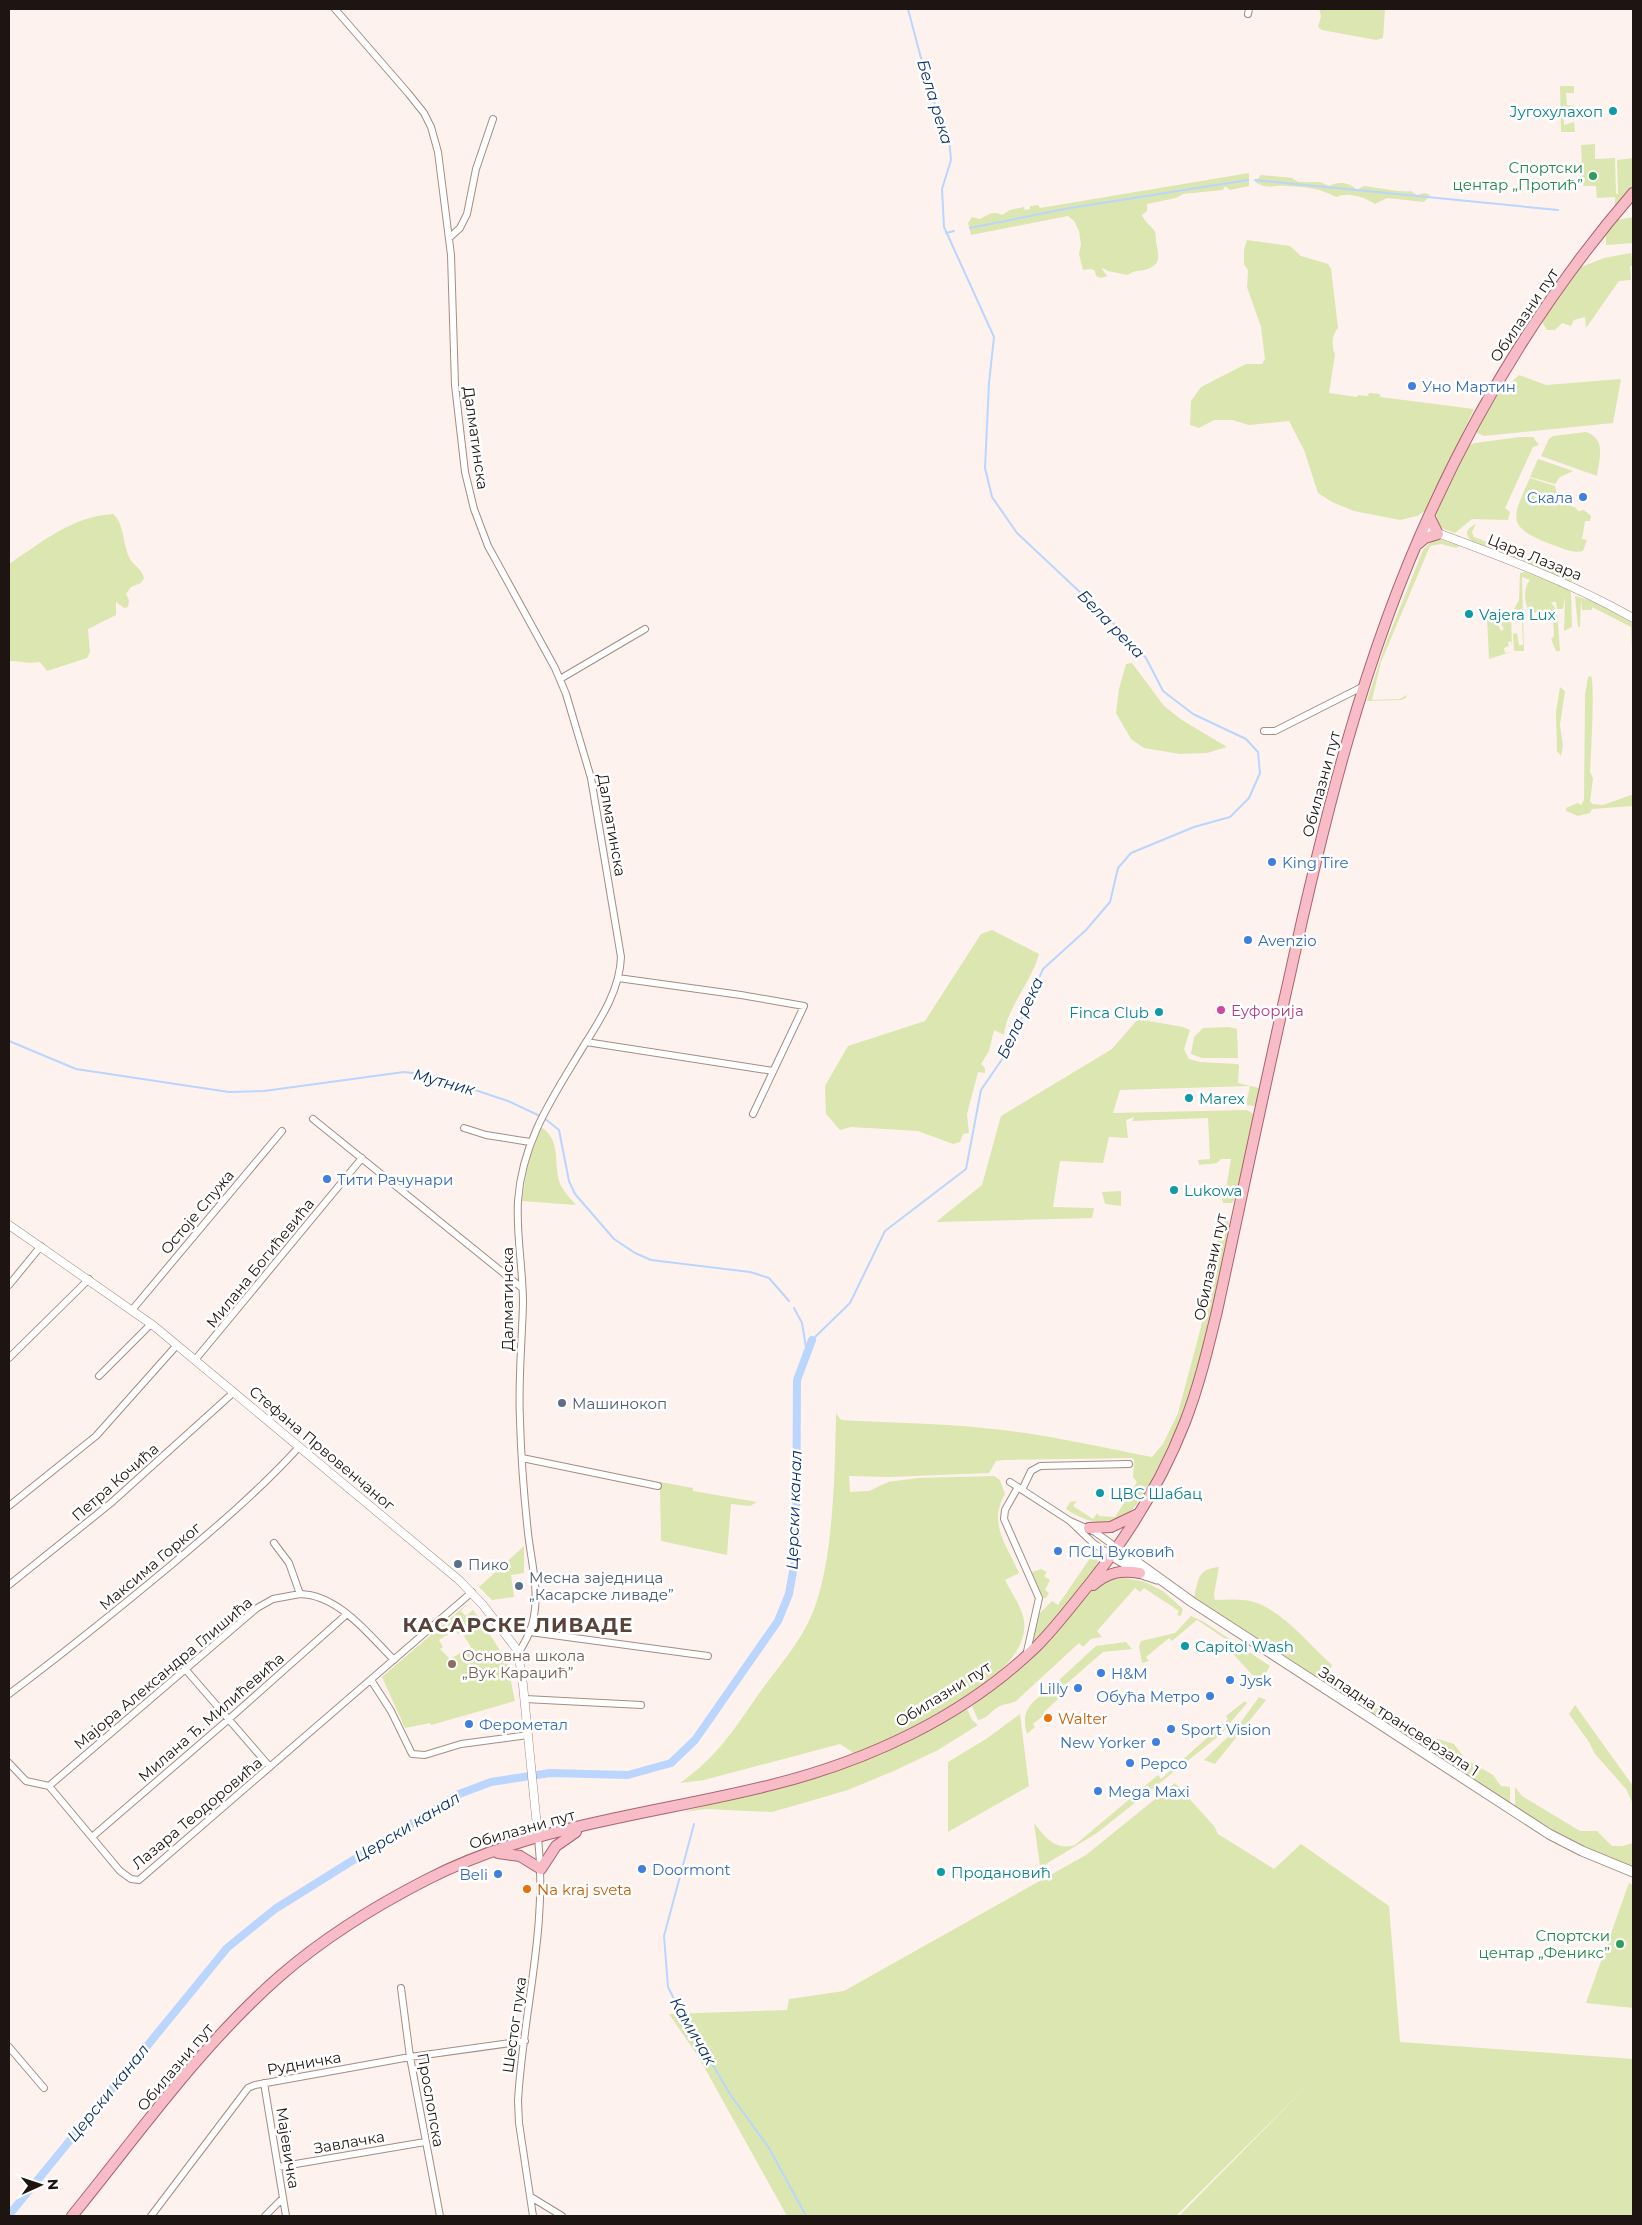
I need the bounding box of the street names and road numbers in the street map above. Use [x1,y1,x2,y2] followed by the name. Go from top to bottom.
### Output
[1486,264,1563,366] street label: Обилазни пут
[459,385,493,491] street label: Далматинска
[1485,529,1585,585] street label: Цара Лазара
[1298,728,1345,839] street label: Обилазни пут
[594,772,630,878] street label: Далматинска
[156,1166,238,1258] street label: Остоје Спужа
[202,1194,318,1332] street label: Милана Богићевића
[1189,1211,1231,1322] street label: Обилазни пут
[498,1247,517,1351] street label: Далматинска
[245,1382,399,1515] street label: Стефана Првовенчаног
[68,1439,162,1525] street label: Петра Кочића
[95,1517,205,1614] street label: Максима Горког
[70,1593,256,1753] street label: Мајора Александра Глишића
[134,1648,288,1786] street label: Милана Ђ. Милићевића
[892,1657,995,1731] street label: Обилазни пут
[1315,1662,1483,1780] street label: Западна трансверзала 1
[128,1753,266,1873] street label: Лазара Теодоровића
[467,1805,578,1853] street label: Обилазни пут
[498,1976,530,2074] street label: Шестог пука
[133,2018,218,2115] street label: Обилазни пут
[265,2047,343,2079] street label: Рудничка
[413,2051,449,2149] street label: Прослопска
[272,2106,304,2190] street label: Мајевичка
[312,2126,386,2158] street label: Завлачка

